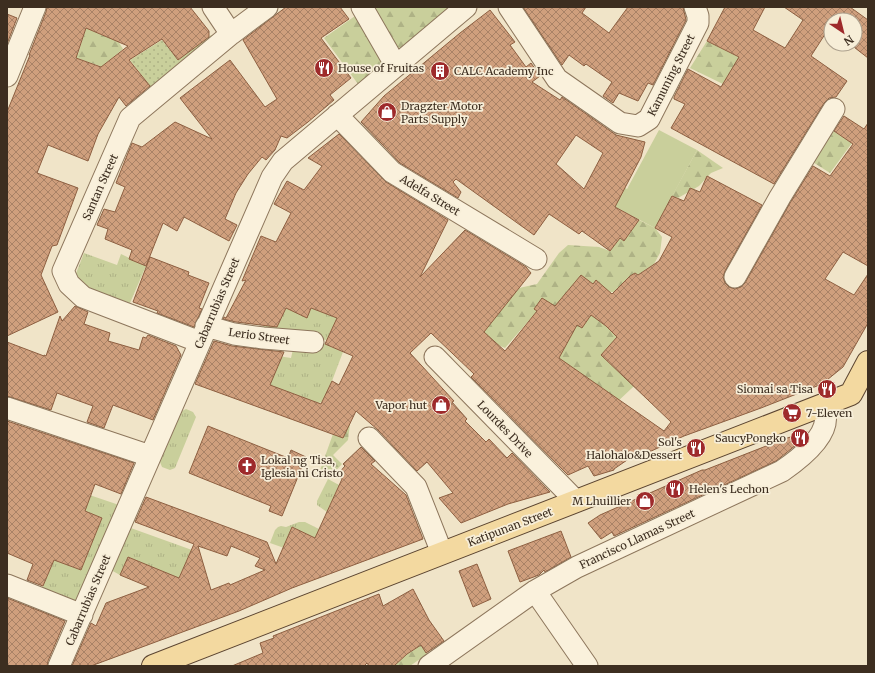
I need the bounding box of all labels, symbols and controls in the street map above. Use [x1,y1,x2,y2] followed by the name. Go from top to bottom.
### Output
[823,12,863,52] north arrow
[644,31,698,118] street label: Kamuning Street
[841,32,856,49] text: N
[313,57,335,79] restaurant icon: House of Fruitas
[429,60,451,82] building icon: CALC Academy Inc
[338,61,424,75] place label: House of Fruitas
[454,64,554,78] place label: CALC Academy Inc
[401,99,483,126] place label: Dragzter Motor Parts Supply
[376,101,398,123] shop icon: Dragzter Motor Parts Supply
[79,151,121,222] street label: Santan Street
[397,171,463,219] street label: Adelfa Street
[191,255,243,351] street label: Cabarrubias Street
[228,325,291,347] street label: Lerio Street
[816,378,838,400] restaurant icon: Siomai sa Tisa
[737,382,813,396] place label: Siomai sa Tisa
[430,394,452,416] shop icon: Vapor hut
[374,398,428,412] place label: Vapor hut
[474,398,536,461] street label: Lourdes Drive
[781,402,803,424] supermarket icon: 7-Eleven
[806,406,853,420] place label: 7-Eleven
[789,427,811,449] restaurant icon: SaucyPongko
[715,431,787,445] place label: SaucyPongko
[586,435,683,462] place label: Sol's Halohalo&Dessert
[685,437,707,459] restaurant icon: Sol's Halohalo&Dessert
[261,453,344,480] place label: Lokal ng Tisa, Iglesia ni Cristo
[236,455,258,477] church icon: Lokal ng Tisa, Iglesia ni Cristo
[664,478,686,500] restaurant icon: Helen's Lechon
[689,482,770,496] place label: Helen's Lechon
[634,490,656,512] shop icon: M Lhuillier
[572,494,631,508] place label: M Lhuillier
[466,504,555,550] street label: Katipunan Street
[577,506,698,572] street label: Francisco Llamas Street
[62,552,114,648] street label: Cabarrubias Street

